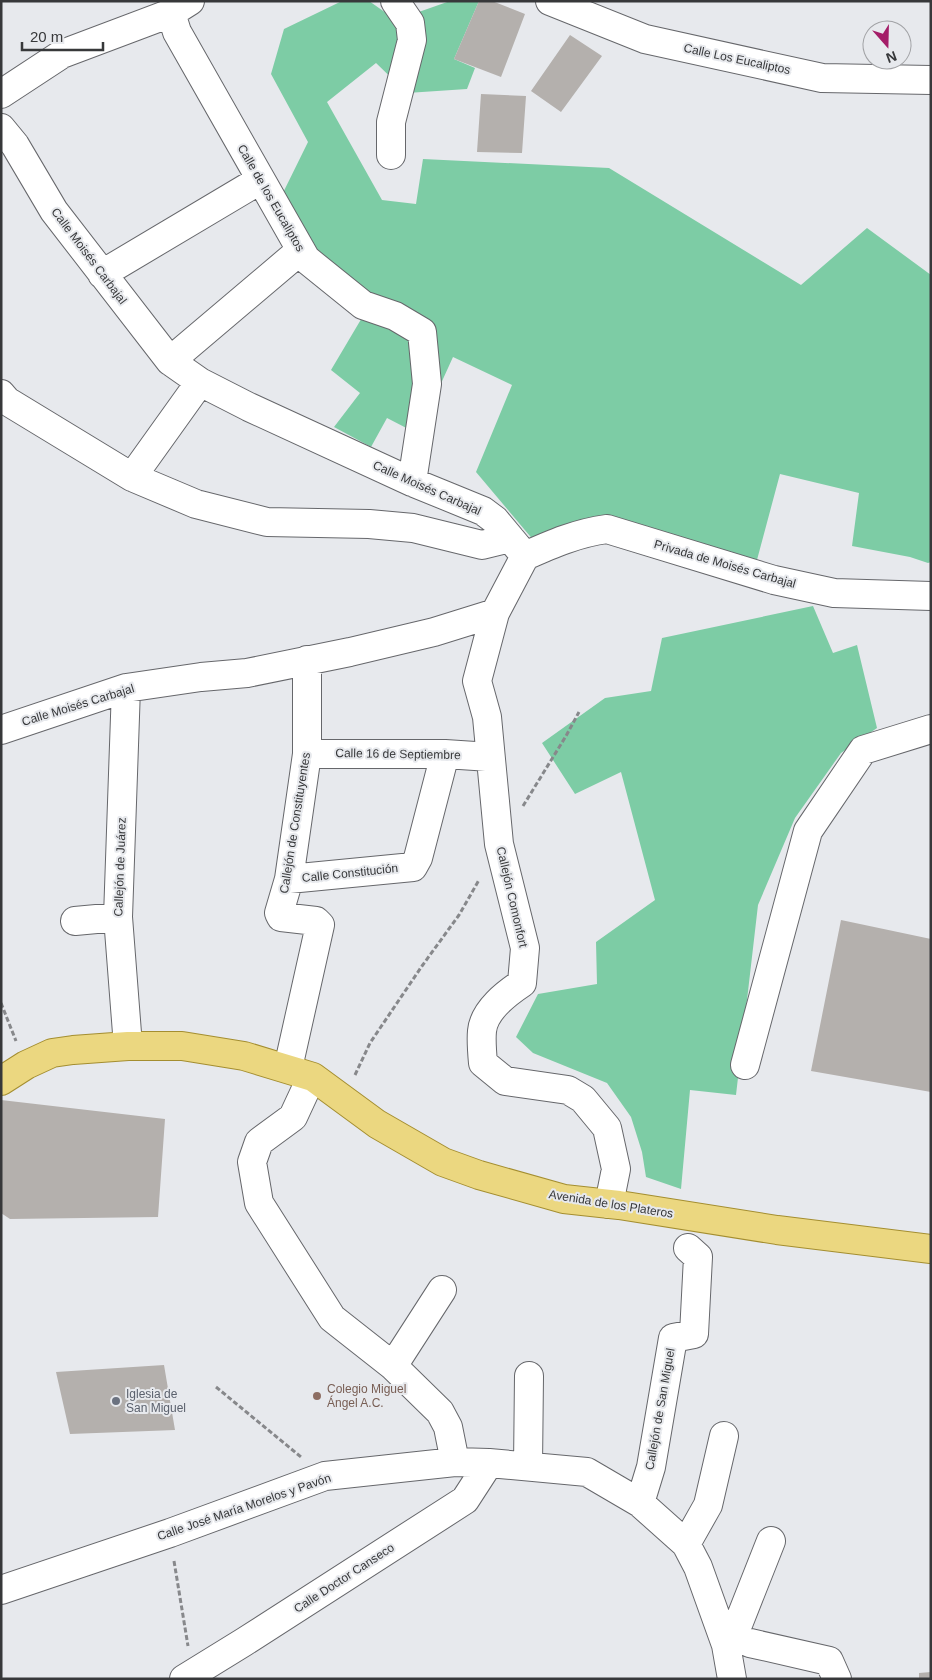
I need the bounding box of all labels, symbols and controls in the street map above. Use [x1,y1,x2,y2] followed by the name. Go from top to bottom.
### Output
[22,20,104,52] scale bar
[862,20,912,70] north arrow
[30,28,63,45] text: 20 m
[682,41,792,77] street label: Calle Los Eucaliptos
[884,48,899,66] text: N
[235,142,307,254] street label: Calle de los Eucaliptos
[48,205,130,307] street label: Calle Moisés Carbajal
[371,458,483,518] street label: Calle Moisés Carbajal
[653,537,797,591] street label: Privada de Moisés Carbajal
[20,681,136,729] street label: Calle Moisés Carbajal
[335,746,461,762] street label: Calle 16 de Septiembre
[277,751,313,895] street label: Callejón de Constituyentes
[111,817,129,917] street label: Callejón de Juárez
[494,845,531,949] street label: Callejón Comonfort
[301,861,399,885] street label: Calle Constitución
[548,1187,674,1221] street label: Avenida de los Plateros
[642,1347,678,1471] street label: Callejón de San Miguel
[327,1382,406,1410] place label: Colegio Miguel Ángel A.C.
[126,1387,186,1415] place label: Iglesia de San Miguel
[311,1390,323,1402] marker: Colegio Miguel Ángel A.C.
[110,1395,122,1407] marker: Iglesia de San Miguel
[155,1471,333,1543] street label: Calle José María Morelos y Pavón
[291,1540,397,1616] street label: Calle Doctor Canseco

